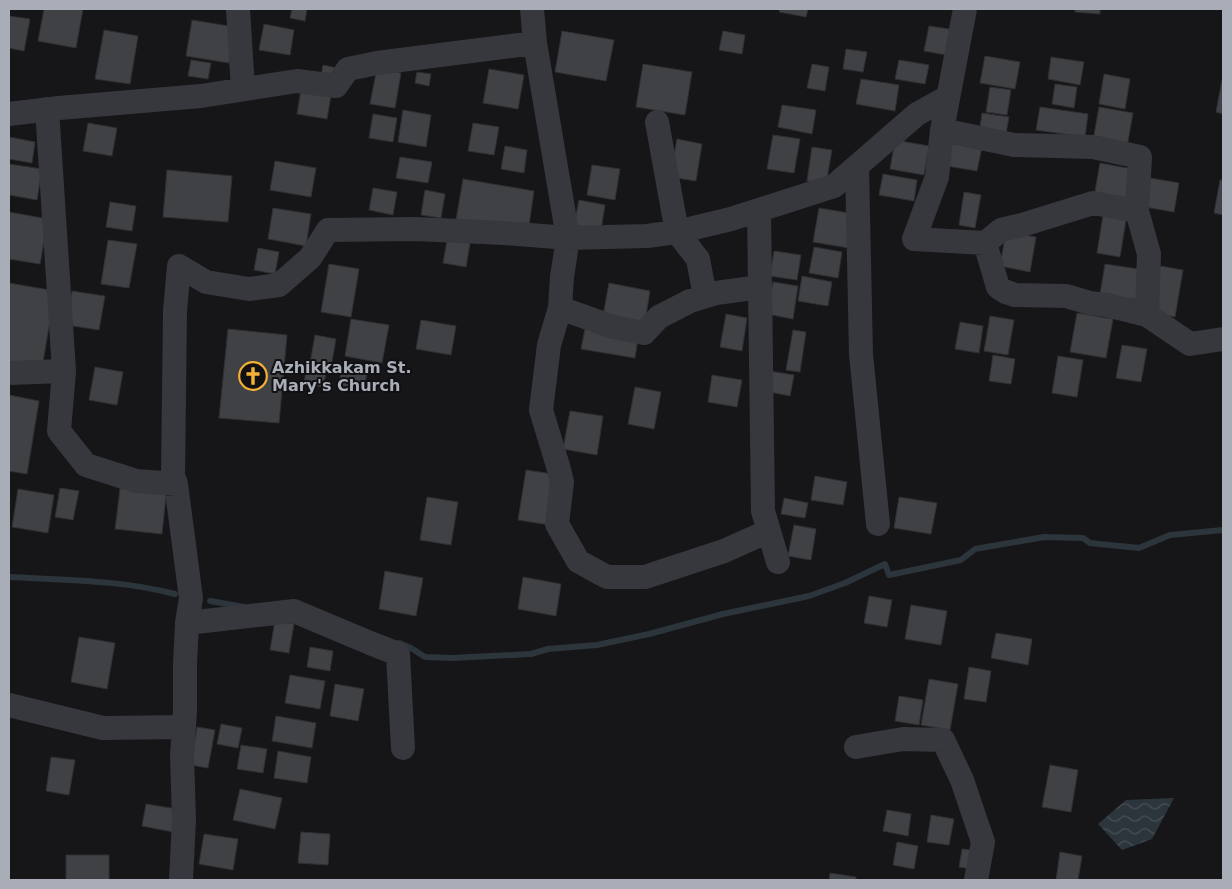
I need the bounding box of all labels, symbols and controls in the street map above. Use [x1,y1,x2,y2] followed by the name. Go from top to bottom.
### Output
[272,358,412,395] place label: Azhikkakam St. Mary's Church
[238,361,268,391] church icon: Azhikkakam St. Mary's Church

